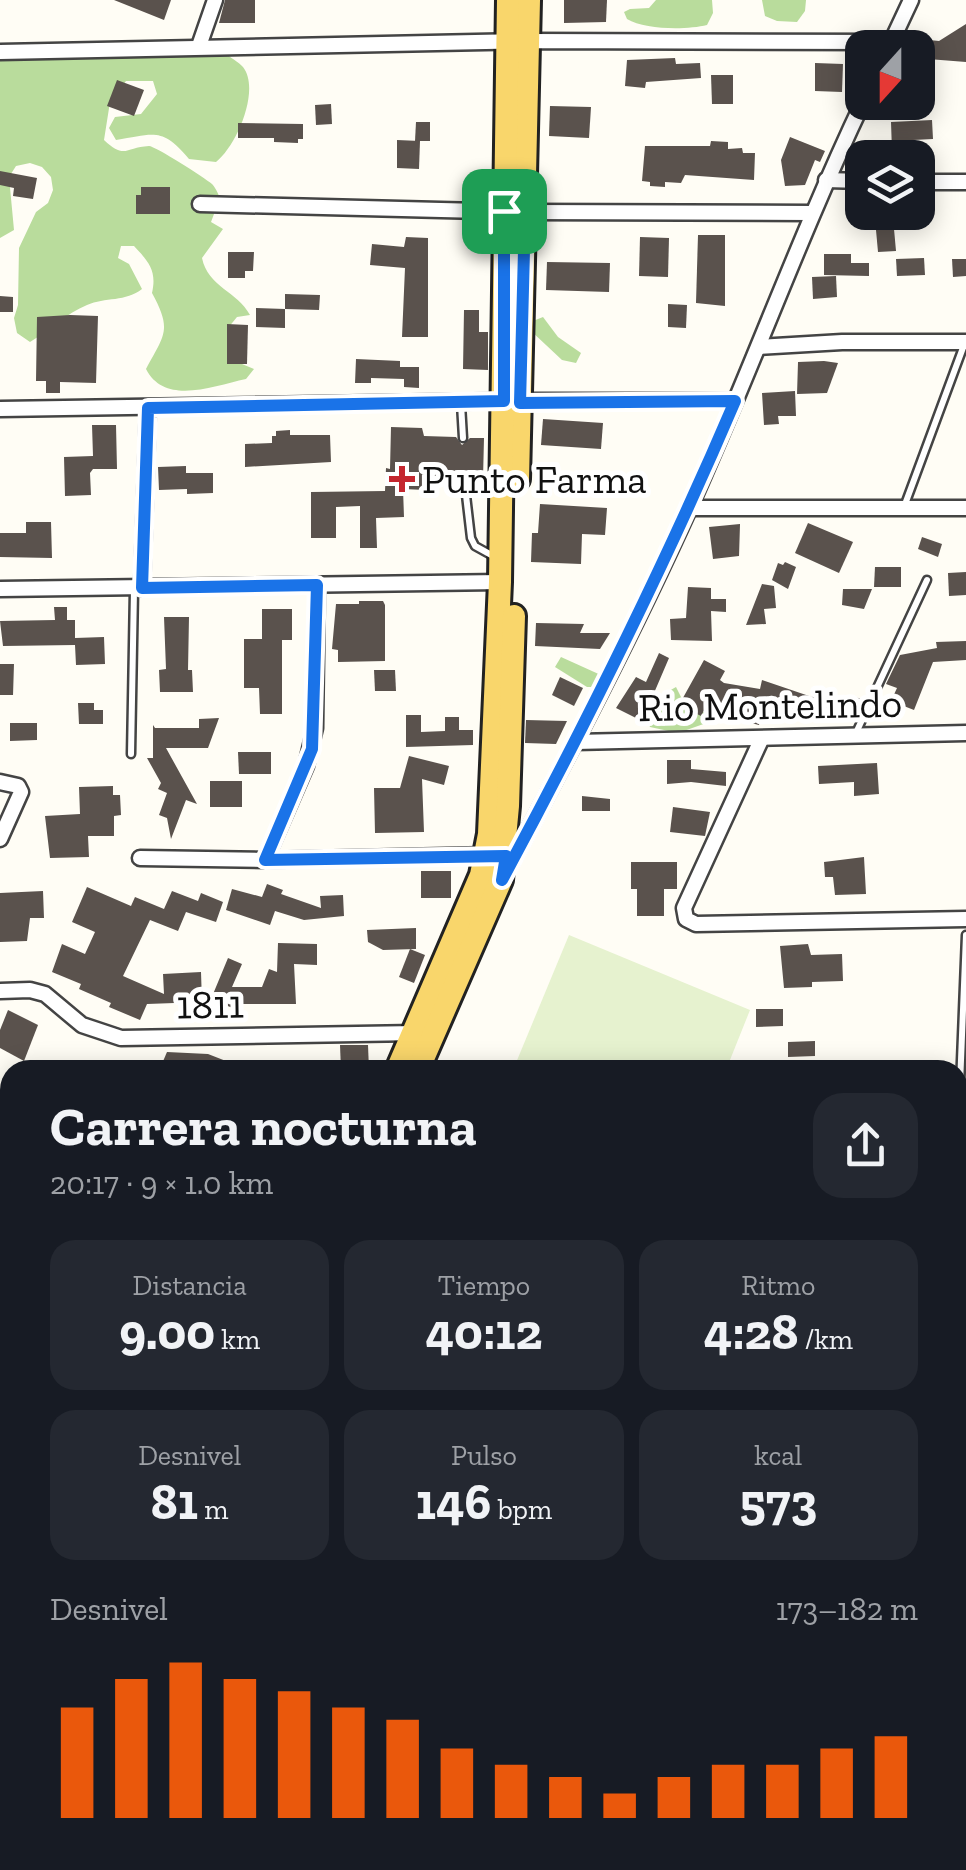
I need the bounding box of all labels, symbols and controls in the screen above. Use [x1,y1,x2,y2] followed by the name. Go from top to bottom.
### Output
[845,30,935,120] north arrow
[845,30,935,230] map controls
[845,140,935,230] button: layers
[462,169,547,254] pin
[477,184,532,239] icon: arrive
[422,455,647,503] place label: Punto Farma
[391,468,413,490] marker: Punto Farma
[638,679,902,731] street label: Rio Montelindo
[176,979,244,1029] street label: 1811
[50,1093,477,1159] text: Carrera nocturna
[813,1093,918,1198] button: share
[50,1164,273,1202] text: 20:17 · 9 × 1.0 km
[133,1269,247,1302] text: Distancia
[438,1269,530,1302] text: Tiempo
[741,1269,815,1302] text: Ritmo
[119,1302,215,1362] text: 9.00
[426,1302,542,1362] text: 40:12
[704,1302,798,1362] text: 4:28
[215,1323,260,1356] text: km
[798,1323,853,1356] text: /km
[138,1439,241,1472] text: Desnivel
[451,1439,517,1472] text: Pulso
[754,1439,802,1472] text: kcal
[151,1472,198,1532] text: 81
[416,1472,491,1532] text: 146
[740,1472,817,1532] text: 573
[198,1493,229,1526] text: m
[491,1493,552,1526] text: bpm
[50,1590,168,1628] text: Desnivel
[776,1590,918,1628] text: 173–182 m

